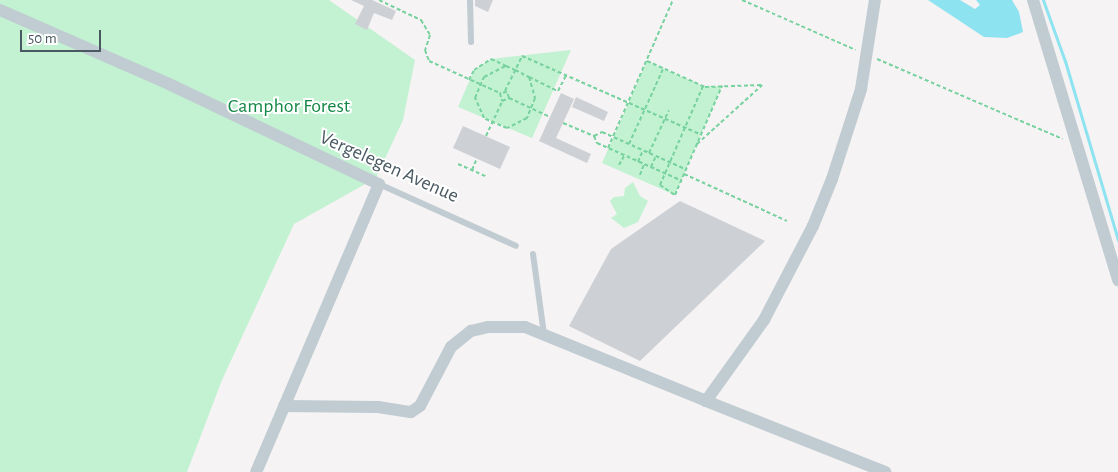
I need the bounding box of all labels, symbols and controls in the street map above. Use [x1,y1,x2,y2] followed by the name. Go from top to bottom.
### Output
[22,20,104,52] scale bar
[28,31,57,46] text: 50 m
[228,94,350,118] park label: Camphor Forest
[316,126,462,208] street label: Vergelegen Avenue

